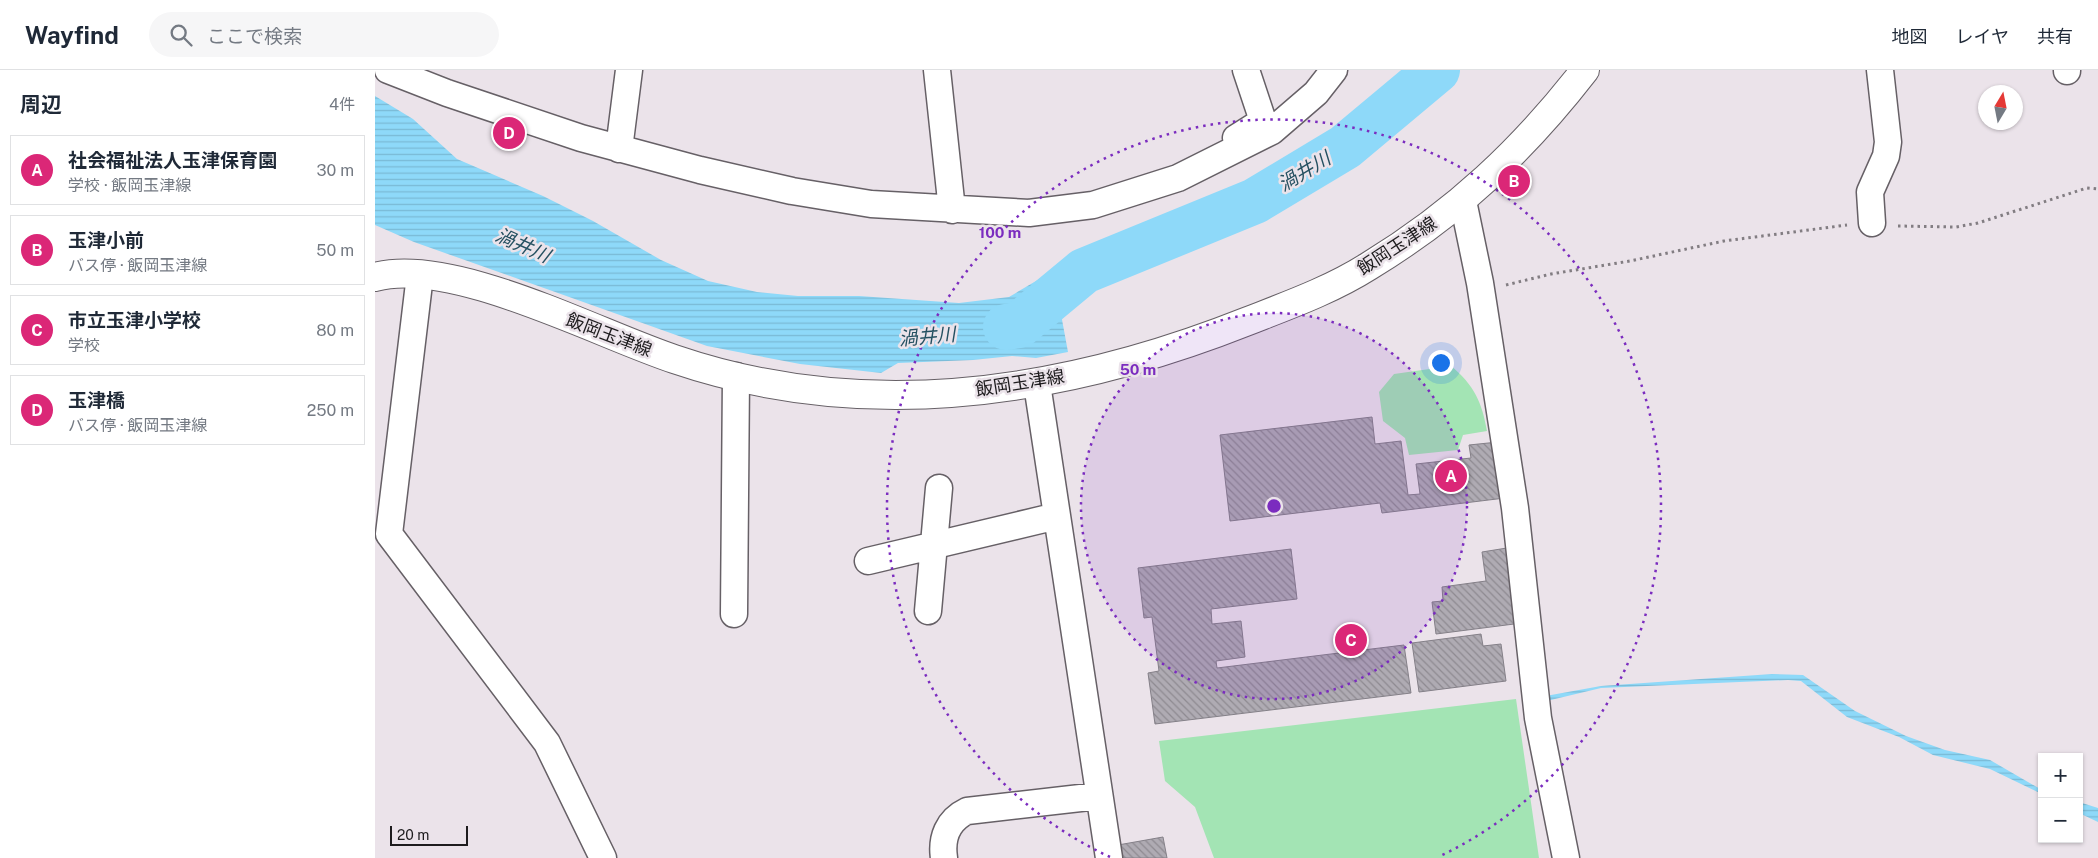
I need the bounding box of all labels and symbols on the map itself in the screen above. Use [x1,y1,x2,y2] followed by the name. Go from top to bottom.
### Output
[1978,85,2023,130] north arrow
[493,114,525,152] pin: D
[1274,146,1336,195] water label: 渦井川
[1498,162,1530,200] pin: B
[1353,212,1440,279] street label: 飯岡玉津線
[492,223,555,267] water label: 渦井川
[979,224,1021,241] text: 100 m
[563,309,655,360] street label: 飯岡玉津線
[898,322,958,349] water label: 渦井川
[1428,350,1454,376] your location
[1120,361,1156,378] text: 50 m
[974,365,1066,400] street label: 飯岡玉津線
[1435,457,1467,495] pin: A
[1265,497,1283,515] centre of rings
[1335,621,1367,659] pin: C
[390,823,467,846] scale bar

